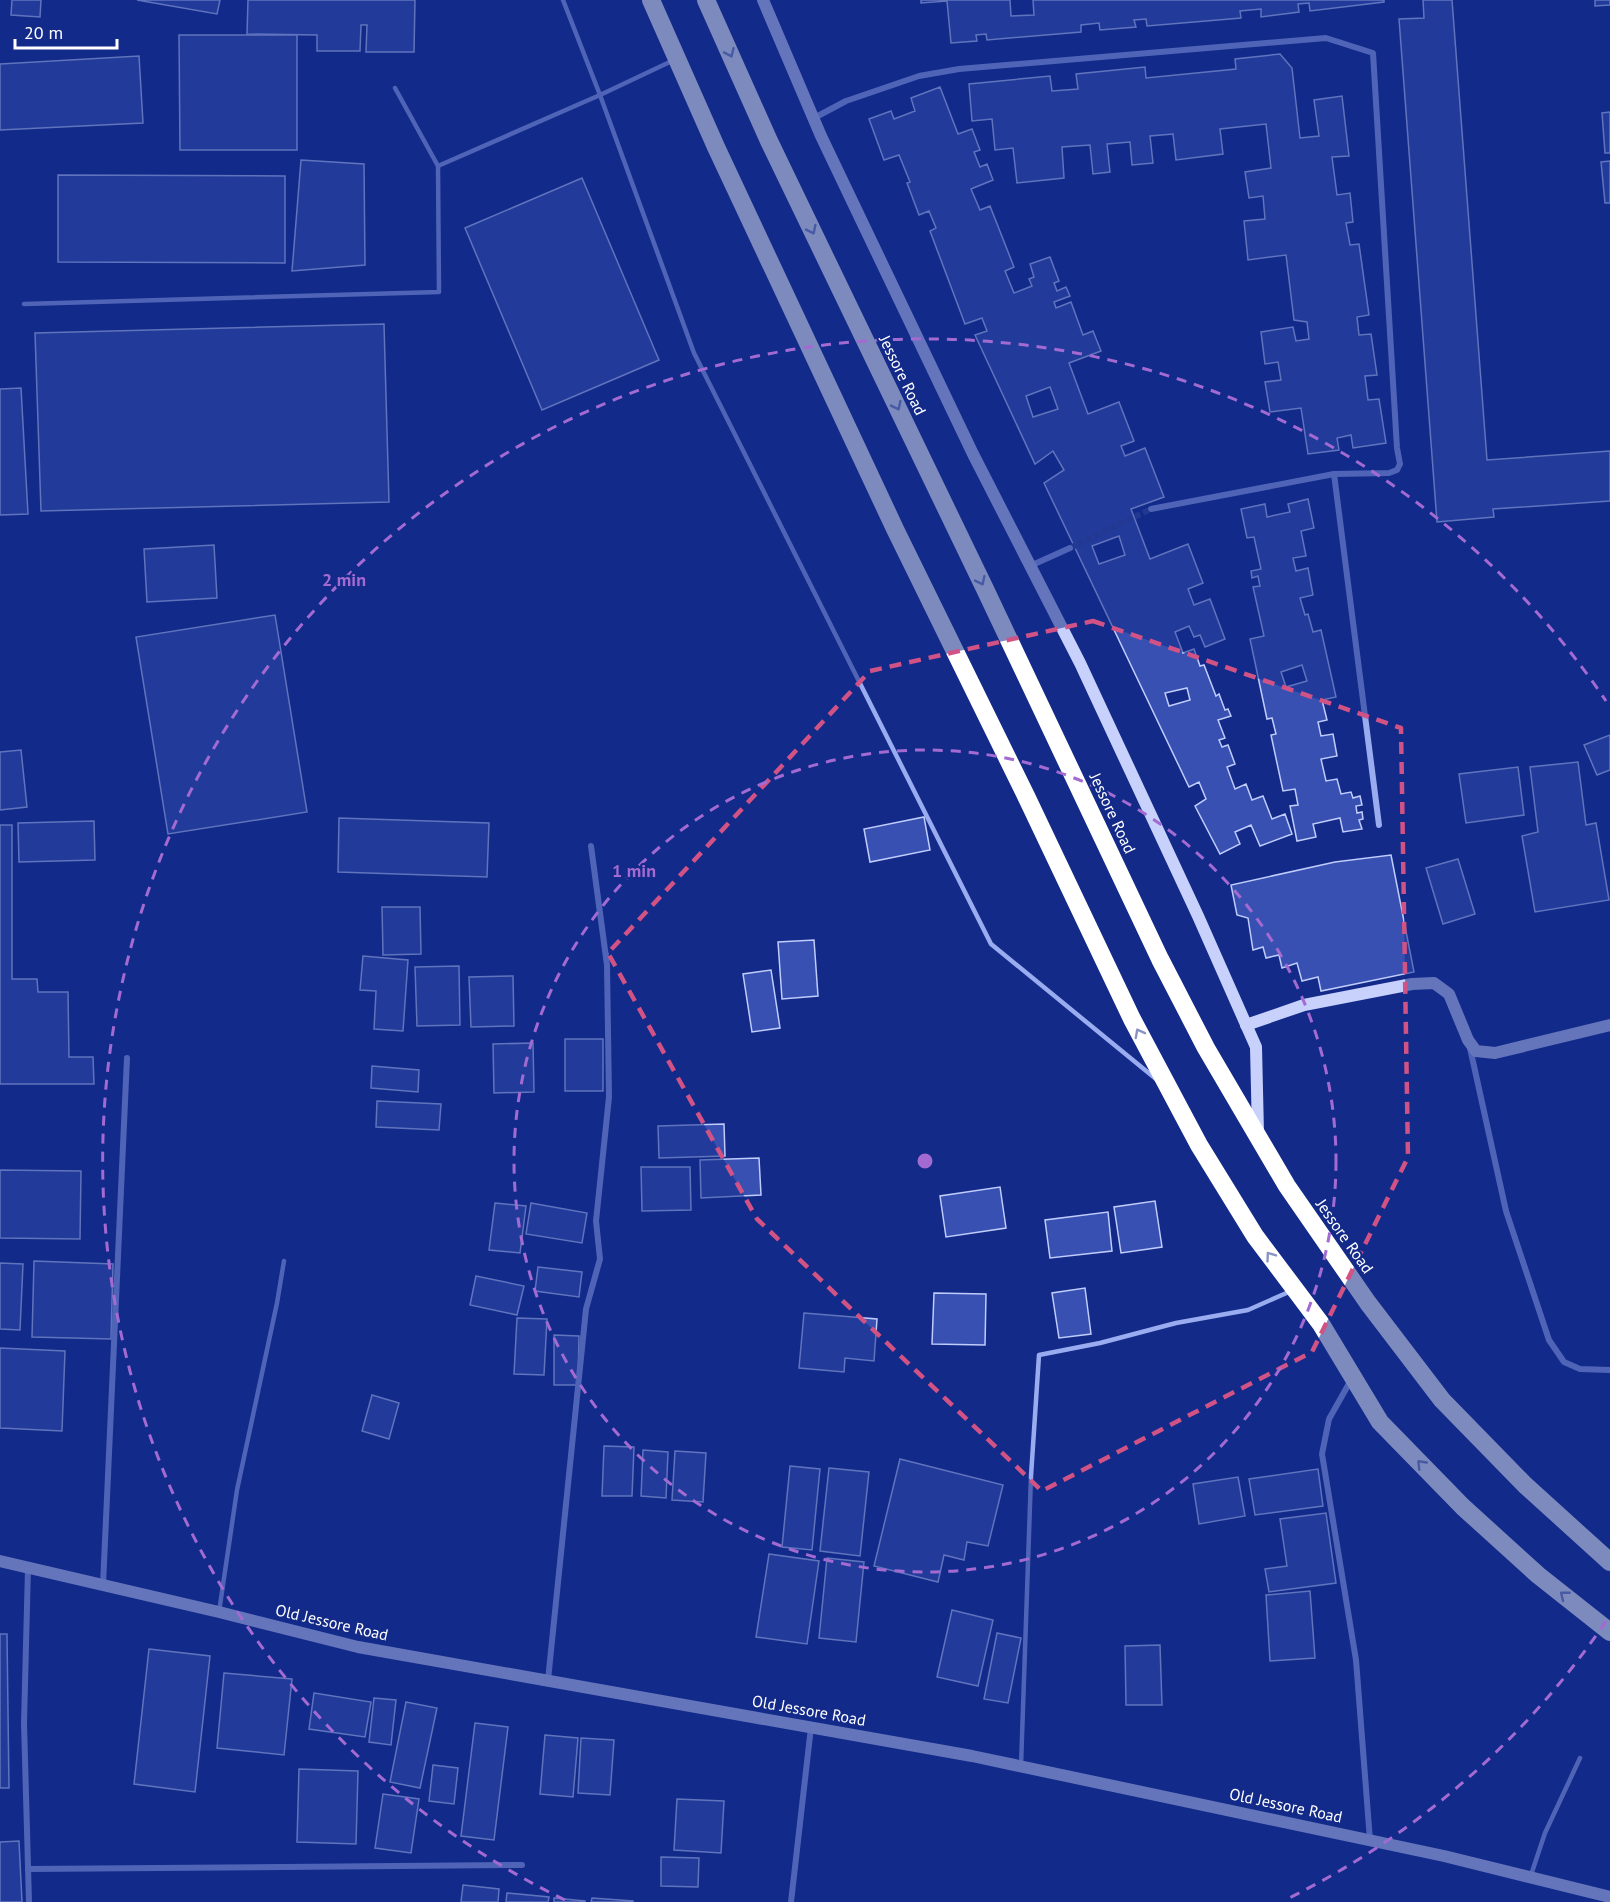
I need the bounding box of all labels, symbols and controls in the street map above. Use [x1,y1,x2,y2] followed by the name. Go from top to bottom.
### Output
[15,12,117,50] scale bar
[24,21,63,44] text: 20 m
[722,47,734,58] one-way arrow
[804,224,816,235] one-way arrow
[875,331,931,418] street label: Jessore Road
[889,399,901,410] one-way arrow
[322,568,366,591] text: 2 min
[974,575,986,586] one-way arrow
[1085,769,1140,856] street label: Jessore Road
[612,859,656,882] text: 1 min
[1135,1029,1147,1040] one-way arrow
[915,1151,935,1171] centre of rings
[1311,1194,1378,1277] street label: Jessore Road
[1266,1251,1277,1262] one-way arrow
[1417,1460,1428,1471] one-way arrow
[1560,1592,1571,1603] one-way arrow
[274,1599,390,1645] street label: Old Jessore Road
[751,1690,867,1730] street label: Old Jessore Road
[1228,1783,1344,1827] street label: Old Jessore Road

